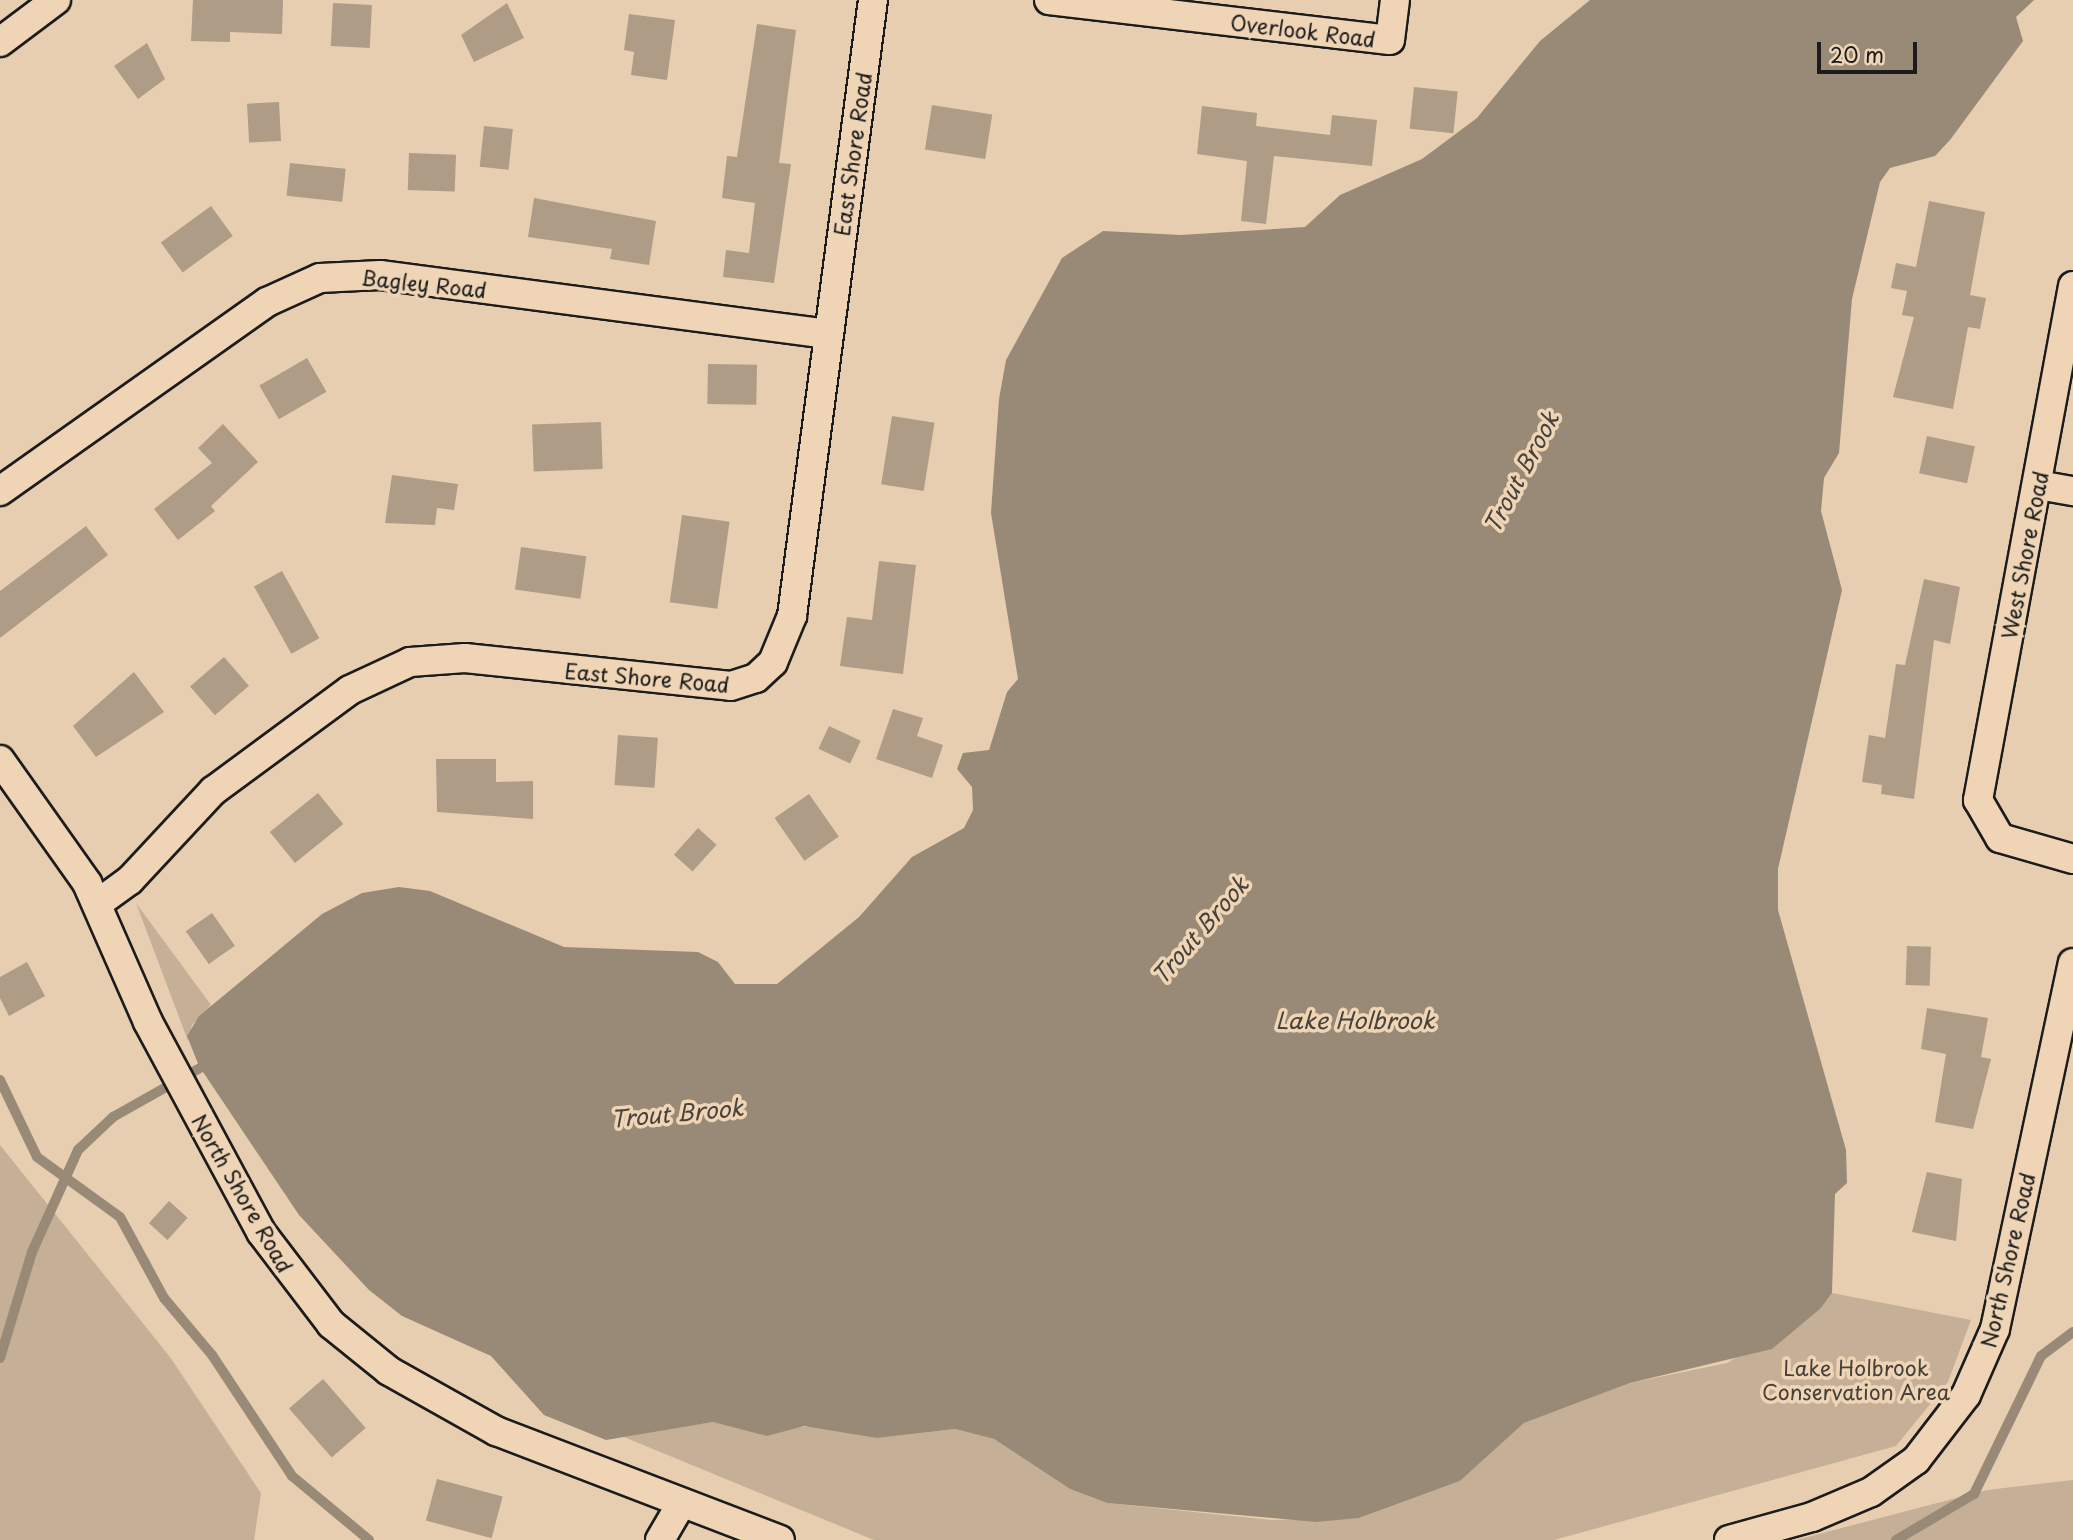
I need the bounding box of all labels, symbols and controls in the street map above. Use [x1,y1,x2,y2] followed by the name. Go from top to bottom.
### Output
[1229,9,1377,51] street label: Overlook Road
[1821,28,1921,72] scale bar
[1830,38,1884,70] text: 20 m
[828,70,876,238] street label: East Shore Road
[359,264,489,302] street label: Bagley Road
[1477,406,1565,538] water label: Trout Brook
[1995,468,2053,642] street label: West Shore Road
[563,657,731,697] street label: East Shore Road
[1146,870,1254,990] water label: Trout Brook
[1275,1006,1435,1034] water label: Lake Holbrook
[609,1093,745,1133] water label: Trout Brook
[187,1108,299,1278] street label: North Shore Road
[1974,1169,2040,1351] street label: North Shore Road
[1762,1354,1950,1404] park label: Lake Holbrook Conservation Area

